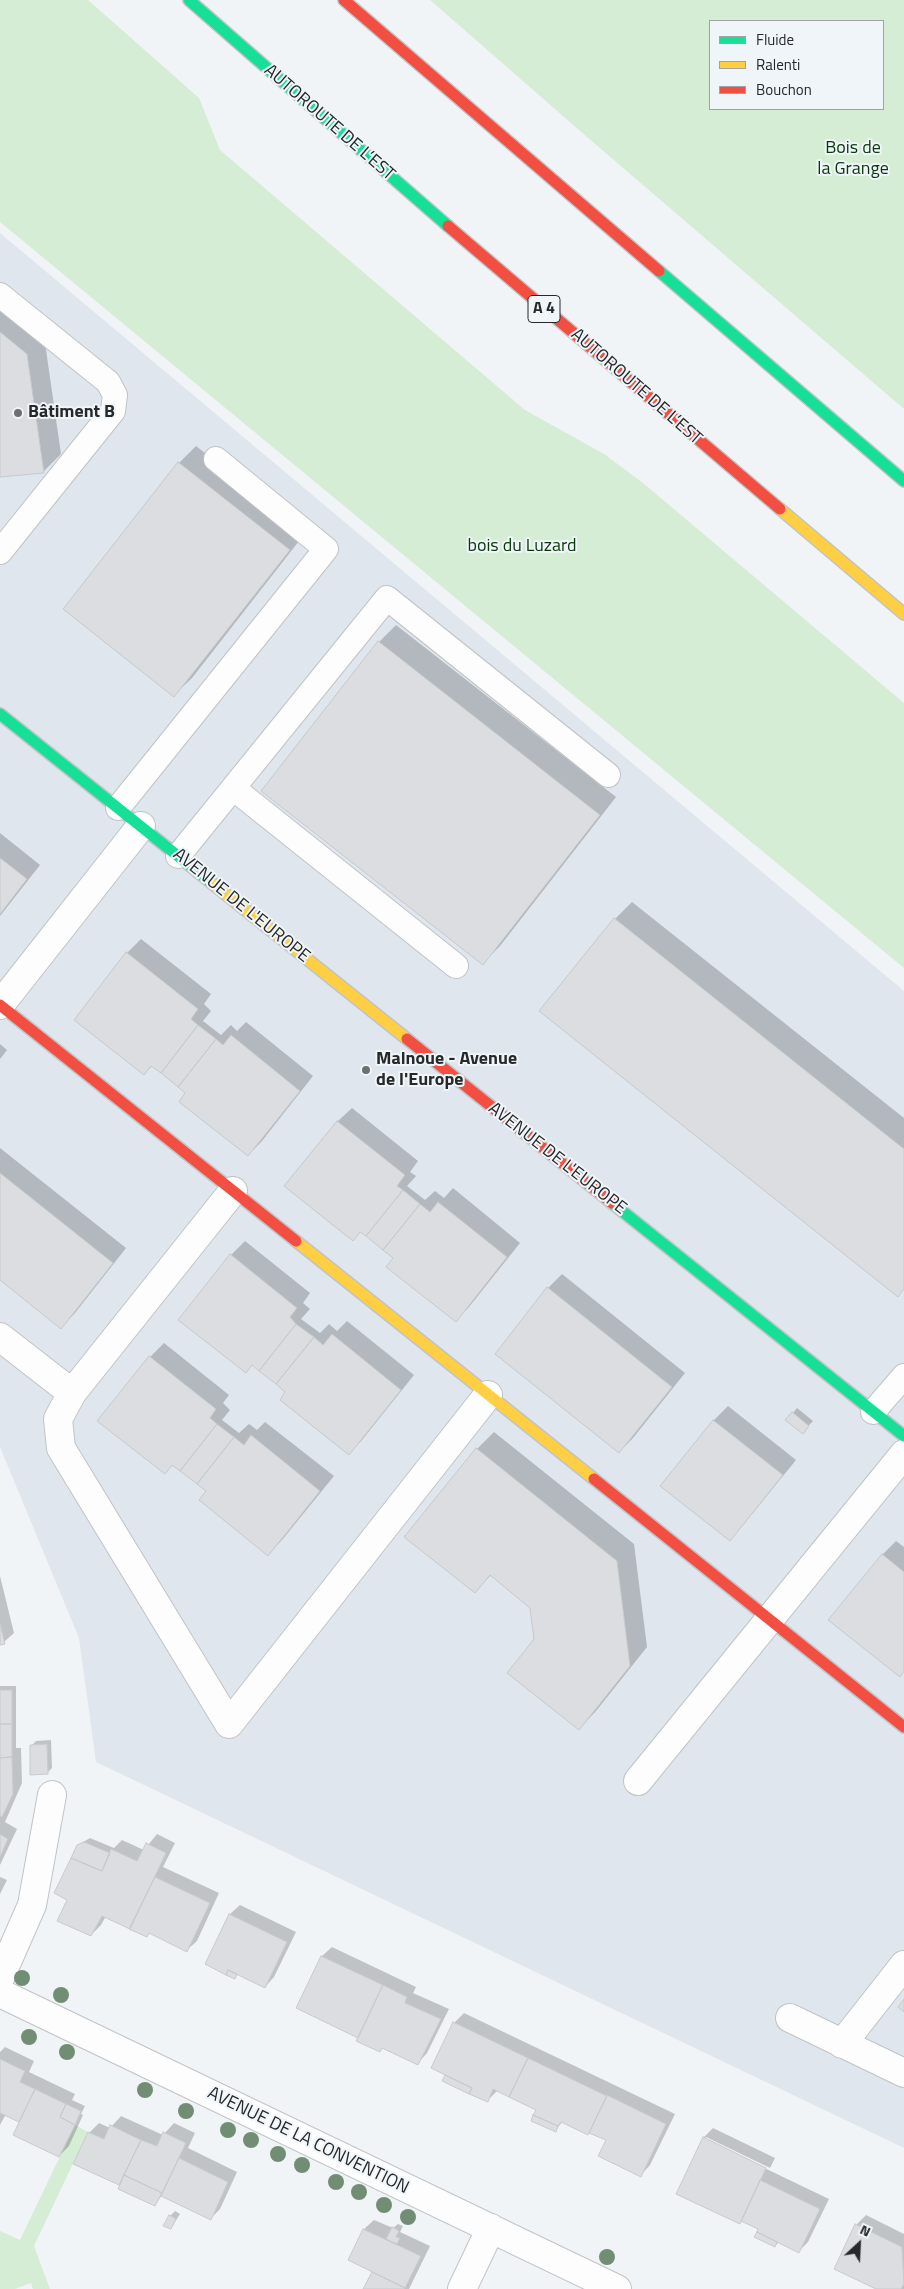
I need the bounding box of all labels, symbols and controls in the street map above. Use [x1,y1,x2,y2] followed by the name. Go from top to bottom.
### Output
[709,20,884,110] legend
[756,28,794,51] text: Fluide
[756,53,800,76] text: Ralenti
[259,60,399,186] street label: AUTOROUTE DE L’EST
[756,78,812,101] text: Bouchon
[817,138,889,180] park label: Bois de la Grange
[528,296,560,322] road number: A 4
[566,324,706,450] street label: AUTOROUTE DE L’EST
[28,402,115,424] place label: Bâtiment B
[12,407,24,419] marker: Bâtiment B
[467,536,577,558] park label: bois du Luzard
[168,844,314,968] street label: AVENUE DE L'EUROPE
[376,1049,517,1092] place label: Malnoue - Avenue de l'Europe
[360,1064,372,1076] marker: Malnoue - Avenue de l'Europe
[483,1098,631,1220] street label: AVENUE DE L'EUROPE
[204,2083,412,2199] street label: AVENUE DE LA CONVENTION
[857,2218,874,2242] text: N
[834,2219,884,2269] north arrow

